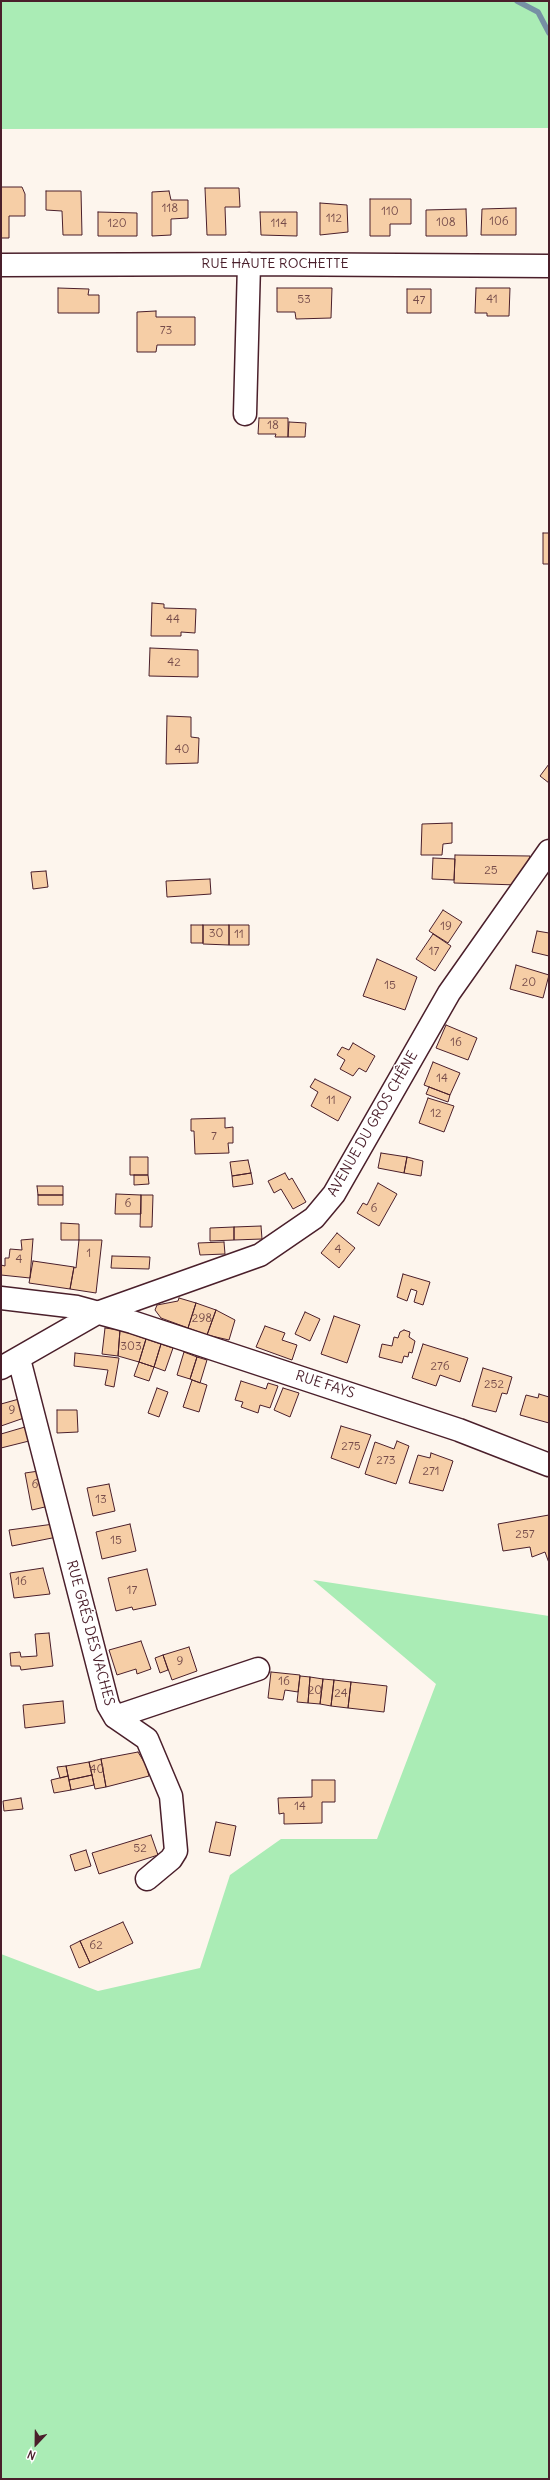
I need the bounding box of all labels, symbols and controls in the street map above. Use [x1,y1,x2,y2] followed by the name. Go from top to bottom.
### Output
[162,202,178,216] house number: 118
[381,205,399,219] house number: 110
[326,212,342,226] house number: 112
[489,215,509,229] house number: 106
[436,216,456,230] house number: 108
[107,217,127,231] house number: 120
[271,217,287,231] house number: 114
[201,256,349,272] street label: RUE HAUTE ROCHETTE
[297,293,311,307] house number: 53
[486,293,498,307] house number: 41
[413,294,425,308] house number: 47
[160,324,172,338] house number: 73
[267,419,279,433] house number: 18
[166,613,180,627] house number: 44
[167,656,181,670] house number: 42
[175,743,189,757] house number: 40
[484,864,498,878] house number: 25
[440,920,452,934] house number: 19
[209,927,223,941] house number: 30
[234,928,244,942] house number: 11
[429,945,439,959] house number: 17
[522,976,536,990] house number: 20
[384,979,396,993] house number: 15
[450,1036,462,1050] house number: 16
[324,1048,422,1200] street label: AVENUE DU GROS CHÊNE
[436,1072,448,1086] house number: 14
[326,1094,336,1108] house number: 11
[430,1107,442,1121] house number: 12
[211,1130,217,1144] house number: 7
[125,1197,131,1211] house number: 6
[371,1202,377,1216] house number: 6
[335,1243,341,1257] house number: 4
[87,1247,91,1261] house number: 1
[16,1253,22,1267] house number: 4
[192,1312,212,1326] house number: 298
[120,1340,142,1354] house number: 303
[430,1360,450,1374] house number: 276
[293,1368,357,1402] street label: RUE FAYS
[484,1378,504,1392] house number: 252
[9,1404,15,1418] house number: 9
[341,1440,361,1454] house number: 275
[376,1454,396,1468] house number: 273
[422,1465,440,1479] house number: 271
[32,1478,38,1492] house number: 6
[95,1493,107,1507] house number: 13
[515,1528,535,1542] house number: 257
[110,1534,122,1548] house number: 15
[62,1558,118,1708] street label: RUE GRÉS DES VACHES
[15,1575,27,1589] house number: 16
[127,1584,137,1598] house number: 17
[177,1655,183,1669] house number: 9
[278,1675,290,1689] house number: 16
[308,1684,322,1698] house number: 20
[334,1687,348,1701] house number: 24
[90,1763,104,1777] house number: 40
[294,1800,306,1814] house number: 14
[133,1842,147,1856] house number: 52
[89,1939,103,1953] house number: 62
[16,2424,56,2464] north arrow
[25,2447,38,2463] text: N

